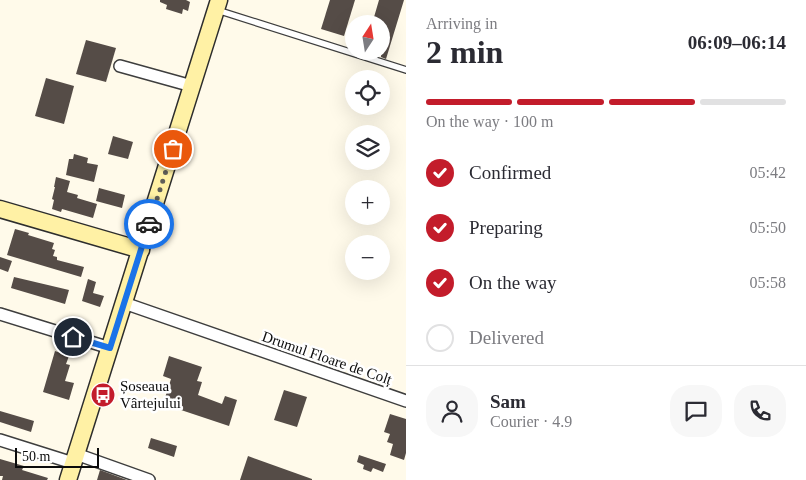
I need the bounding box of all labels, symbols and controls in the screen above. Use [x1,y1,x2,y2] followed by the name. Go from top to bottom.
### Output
[345,15,390,60] north arrow
[345,15,390,280] map controls
[426,15,498,32] text: Arriving in
[688,32,786,53] text: 06:09–06:14
[426,34,503,70] text: 2 min
[345,70,390,115] button: locate
[426,113,554,130] text: On the way · 100 m
[345,125,390,170] button: layers
[152,128,194,170] pin
[159,135,187,163] icon: bag
[426,159,454,187] icon: check
[469,162,551,183] text: Confirmed
[750,164,786,181] text: 05:42
[345,180,390,225] button: +
[124,199,174,249] courier
[135,210,163,238] icon: car
[426,214,454,242] icon: check
[469,217,543,238] text: Preparing
[750,219,786,236] text: 05:50
[345,235,390,280] button: −
[426,269,454,297] icon: check
[469,272,557,293] text: On the way
[750,274,786,291] text: 05:58
[52,316,94,358] pin
[59,323,87,351] icon: home
[469,327,544,348] text: Delivered
[260,328,395,389] street label: Drumul Floare de Colț
[120,378,181,411] place label: Șoseaua Vârtejului
[90,382,116,408] bus stop icon: Șoseaua Vârtejului
[426,385,478,437] button: person
[670,385,722,437] button: chat
[734,385,786,437] button: phone
[490,391,526,412] text: Sam
[490,413,572,430] text: Courier · 4.9
[15,445,99,468] scale bar
[22,449,50,464] text: 50 m

